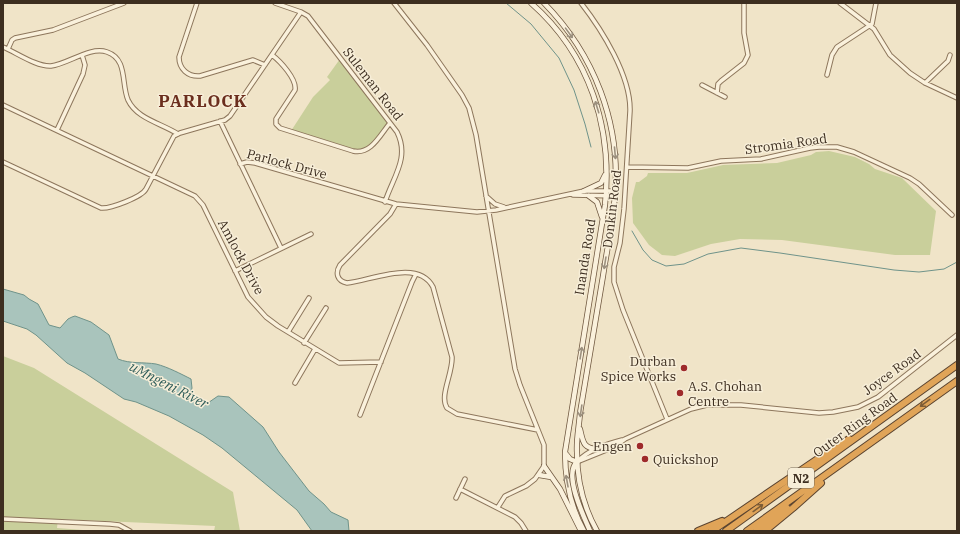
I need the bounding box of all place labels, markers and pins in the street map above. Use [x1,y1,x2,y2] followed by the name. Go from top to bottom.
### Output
[601,353,676,385] place label: Durban Spice Works
[679,363,689,373] marker: Durban Spice Works
[688,378,762,410] place label: A.S. Chohan Centre
[675,388,685,398] marker: A.S. Chohan Centre
[593,438,632,455] place label: Engen
[635,441,645,451] marker: Engen
[653,451,719,468] place label: Quickshop
[640,454,650,464] marker: Quickshop

